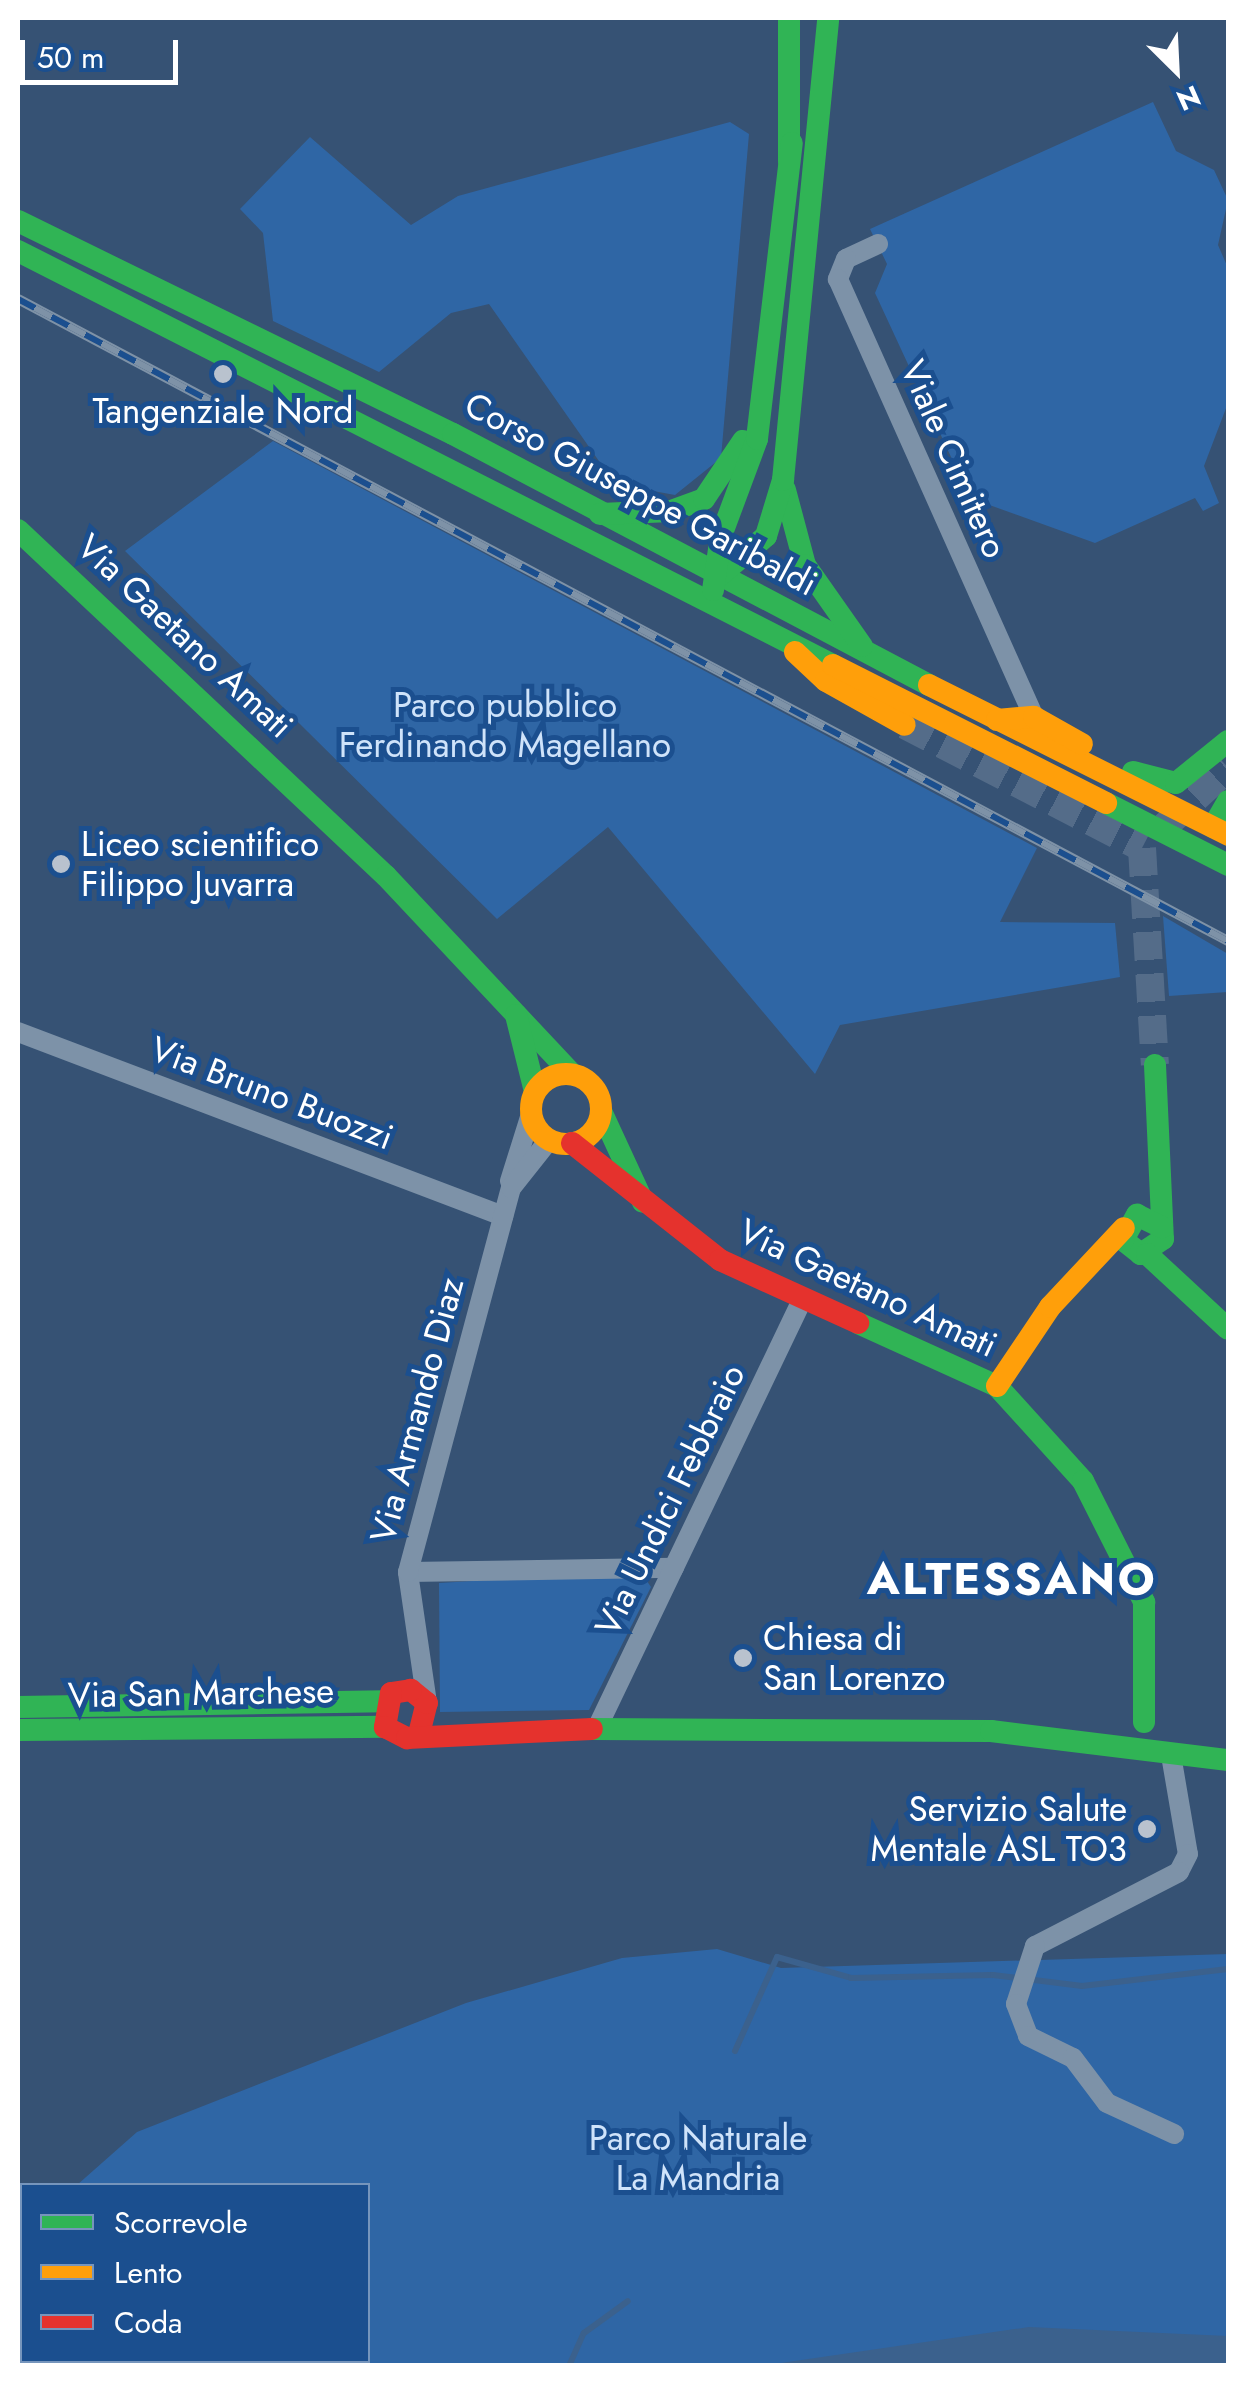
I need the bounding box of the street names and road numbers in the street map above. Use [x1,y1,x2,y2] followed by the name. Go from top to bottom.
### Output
[892,354,1016,564] street label: Viale Cimitero
[458,383,824,605] street label: Corso Giuseppe Garibaldi
[68,525,302,747] street label: Via Gaetano Amati
[145,1027,399,1159] street label: Via Bruno Buozzi
[732,1210,1004,1366] street label: Via Gaetano Amati
[361,1273,473,1547] street label: Via Armando Diaz
[586,1357,754,1643] street label: Via Undici Febbraio
[67,1670,335,1716] street label: Via San Marchese

